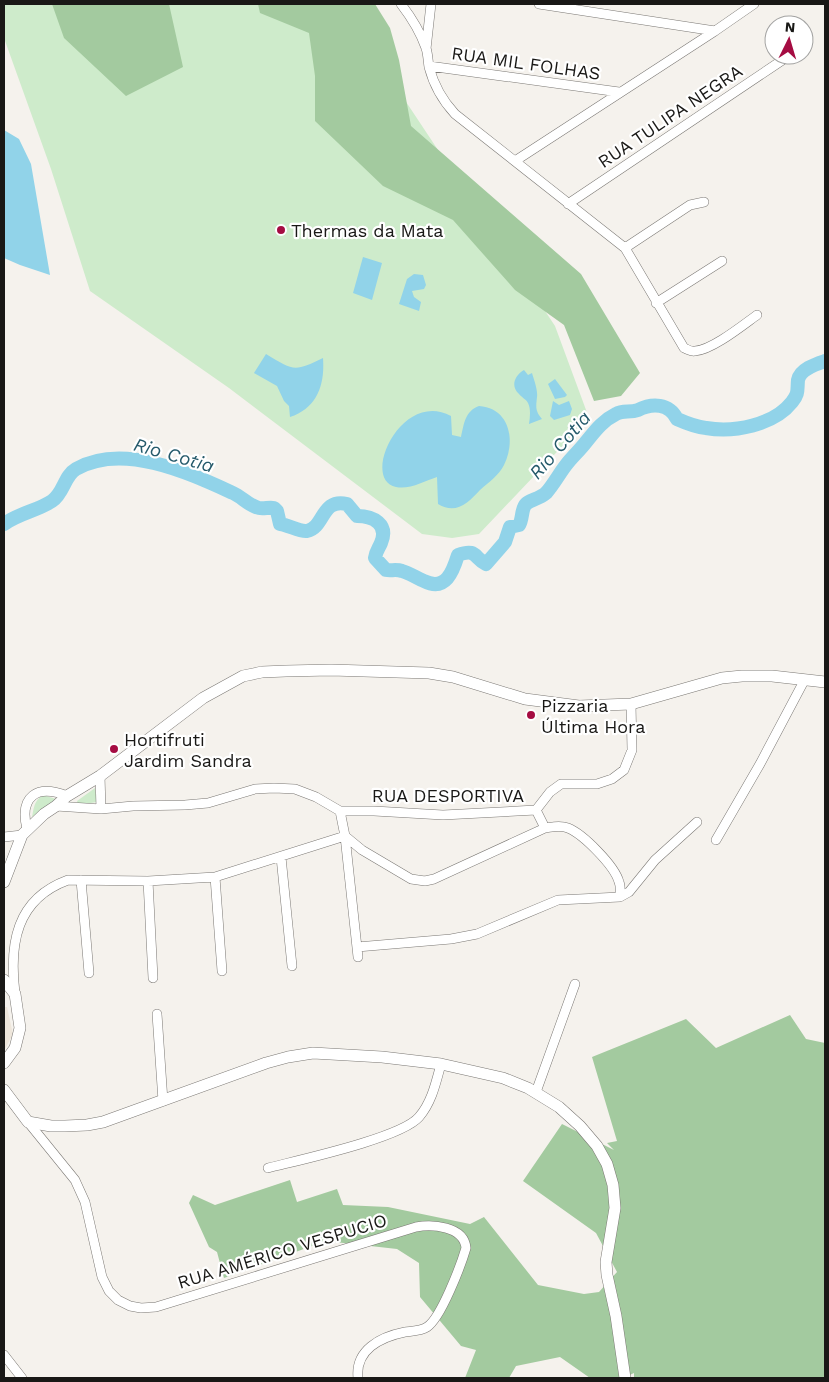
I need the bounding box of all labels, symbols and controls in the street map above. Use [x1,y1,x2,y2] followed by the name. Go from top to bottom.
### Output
[764,15,814,65] north arrow
[784,19,796,35] text: N
[450,42,602,84] street label: RUA MIL FOLHAS
[594,60,746,172] street label: RUA TULIPA NEGRA
[291,220,443,241] place label: Thermas da Mata
[275,224,287,236] marker: Thermas da Mata
[524,406,596,484] water label: Rio Cotia
[131,433,217,478] water label: Rio Cotia
[541,695,645,737] place label: Pizzaria Última Hora
[525,709,537,721] marker: Pizzaria Última Hora
[124,729,252,771] place label: Hortifruti Jardim Sandra
[108,743,120,755] marker: Hortifruti Jardim Sandra
[372,785,524,806] street label: RUA DESPORTIVA
[175,1209,389,1293] street label: RUA AMÉRICO VESPUCIO

